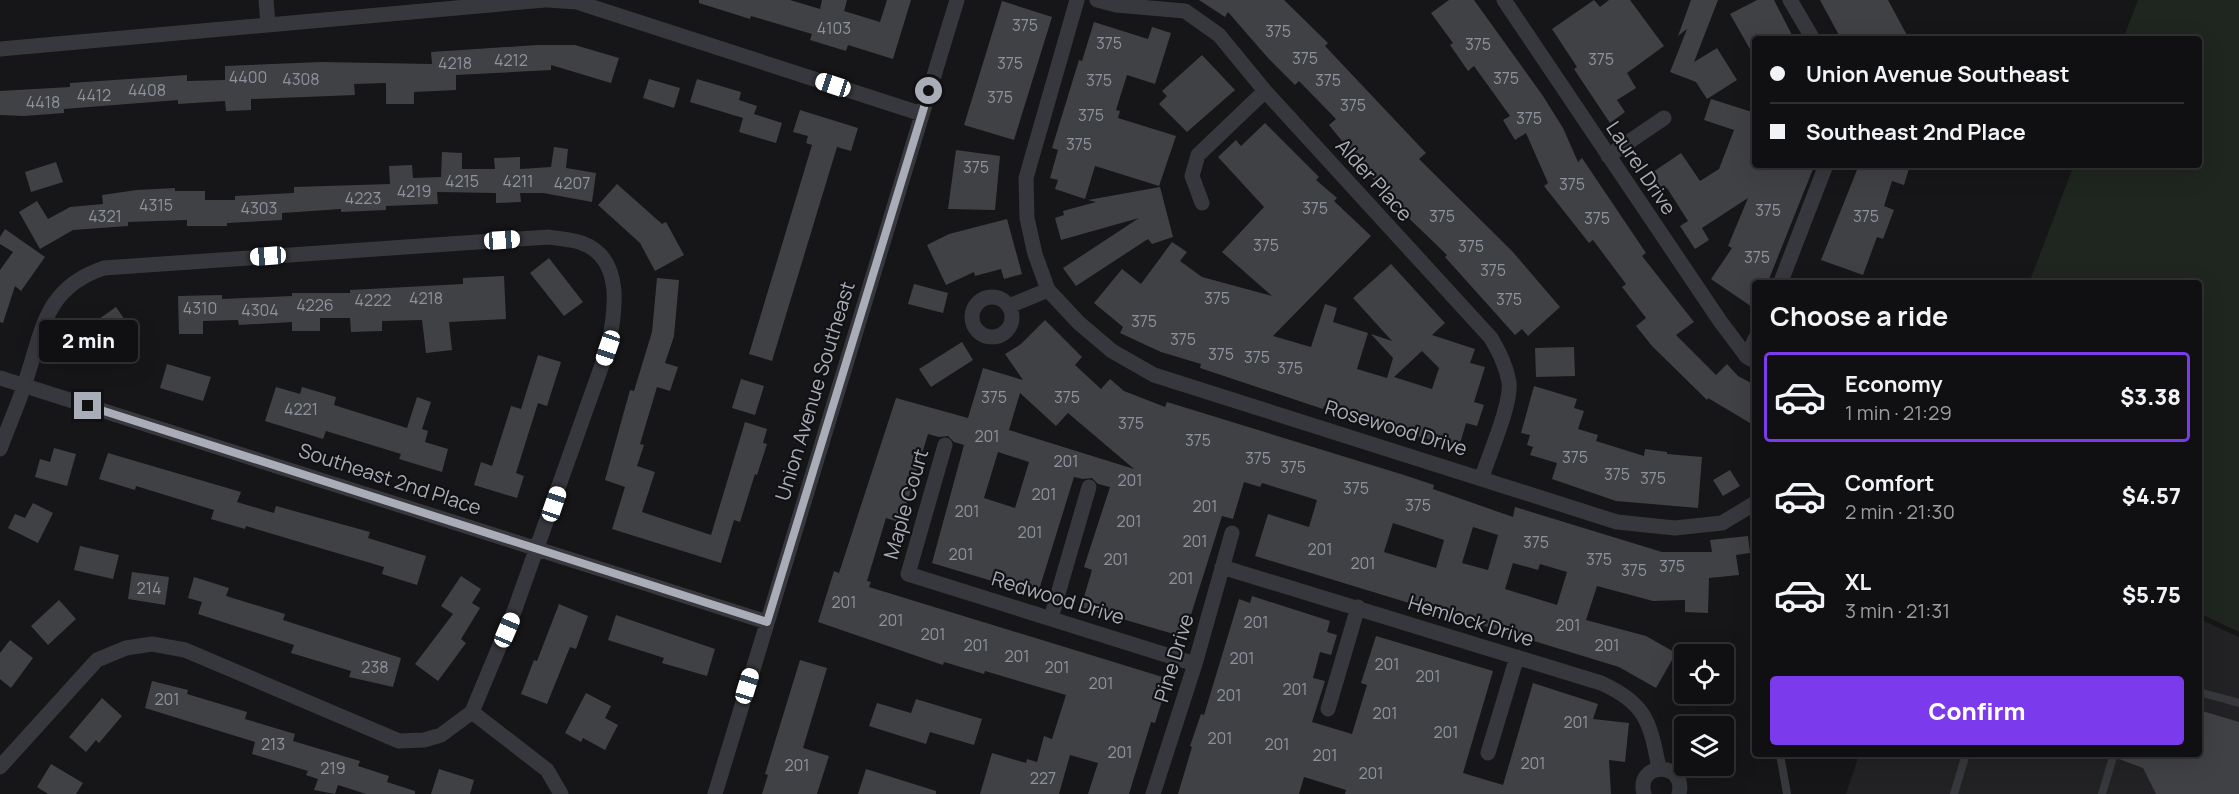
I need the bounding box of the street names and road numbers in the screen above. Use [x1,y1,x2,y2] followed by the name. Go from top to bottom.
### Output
[1600,116,1683,220] street label: Laurel Drive
[1330,133,1419,227] street label: Alder Place
[768,278,861,504] street label: Union Avenue Southeast
[1322,393,1471,462] street label: Rosewood Drive
[295,436,485,521] street label: Southeast 2nd Place
[877,446,934,562] street label: Maple Court
[989,565,1128,631] street label: Redwood Drive
[1405,589,1537,652] street label: Hemlock Drive
[1147,610,1200,705] street label: Pine Drive

